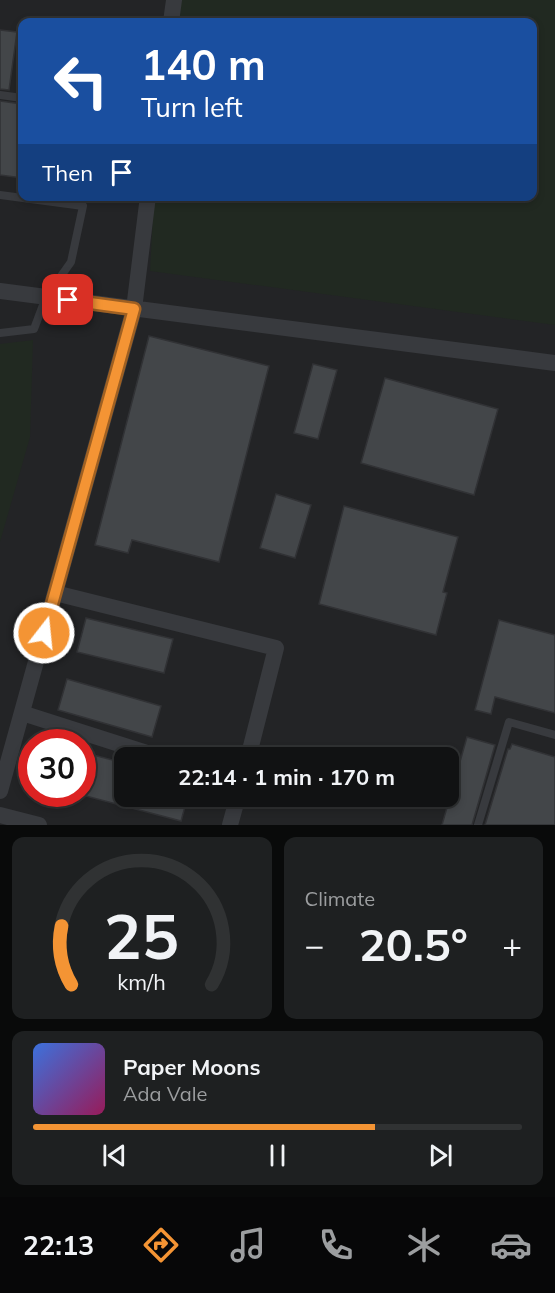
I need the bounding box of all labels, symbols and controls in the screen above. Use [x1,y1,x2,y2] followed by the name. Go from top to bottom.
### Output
[141,38,266,91] text: 140 m
[42,42,120,120] icon: left
[141,90,243,124] text: Turn left
[105,156,138,189] icon: arrive
[42,159,93,187] text: Then
[42,274,93,325] pin
[51,283,84,316] icon: arrive
[12,601,76,665] position arrow
[18,729,96,807] speed limit sign: 30
[178,763,395,791] text: 22:14 · 1 min · 170 m
[305,886,375,911] text: Climate
[104,896,179,975] text: 25
[359,916,468,972] text: 20.5°
[305,924,324,965] text: −
[502,924,522,965] text: +
[117,968,166,995] text: km/h
[123,1053,261,1081] text: Paper Moons
[123,1081,207,1106] text: Ada Vale
[98,1139,131,1172] icon: previous
[261,1139,294,1172] icon: pause
[424,1139,457,1172] icon: next
[140,1224,182,1266] icon: directions
[227,1224,269,1266] icon: music
[315,1224,357,1266] icon: phone
[403,1224,445,1266] icon: climate
[490,1224,532,1266] icon: car
[23,1228,94,1262] text: 22:13

